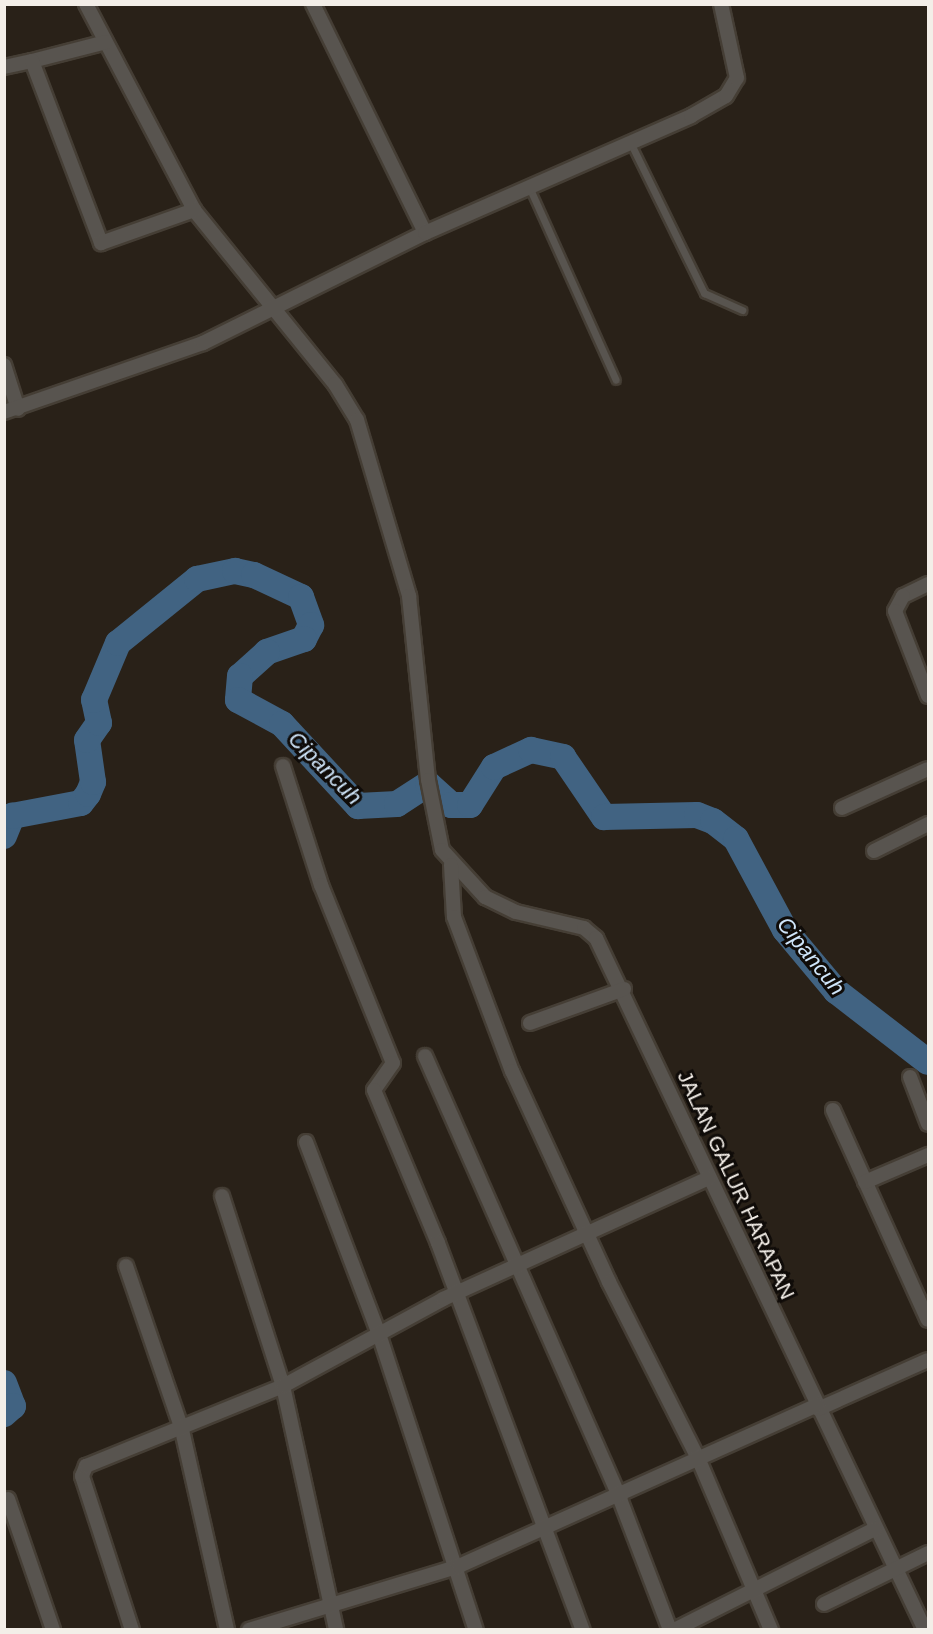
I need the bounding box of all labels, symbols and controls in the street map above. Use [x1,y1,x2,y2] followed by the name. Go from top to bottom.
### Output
[283,726,367,810] water label: Cipancuh
[771,912,851,1000] water label: Cipancuh
[672,1067,800,1303] street label: JALAN GALUR HARAPAN

